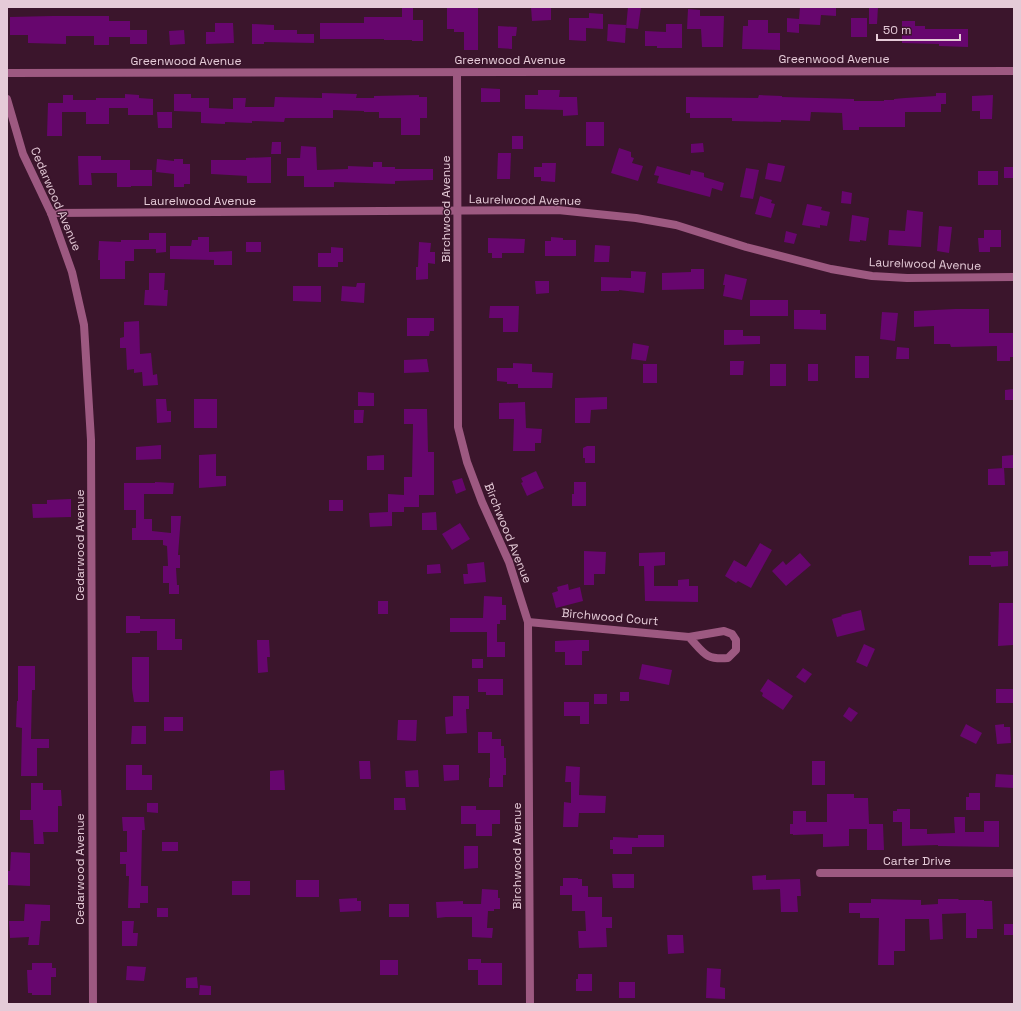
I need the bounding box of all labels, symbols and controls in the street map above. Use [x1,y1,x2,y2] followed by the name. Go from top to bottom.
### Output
[877,16,960,42] scale bar
[883,22,911,38] text: 50 m
[778,51,890,67] street label: Greenwood Avenue
[454,52,566,68] street label: Greenwood Avenue
[130,53,242,69] street label: Greenwood Avenue
[27,145,85,253] street label: Cedarwood Avenue
[438,155,454,263] street label: Birchwood Avenue
[469,191,581,209] street label: Laurelwood Avenue
[144,193,256,209] street label: Laurelwood Avenue
[869,254,981,274] street label: Laurelwood Avenue
[481,480,535,586] street label: Birchwood Avenue
[72,489,88,601] street label: Cedarwood Avenue
[561,605,659,629] street label: Birchwood Court
[509,802,525,910] street label: Birchwood Avenue
[72,813,88,925] street label: Cedarwood Avenue
[883,853,951,869] street label: Carter Drive

